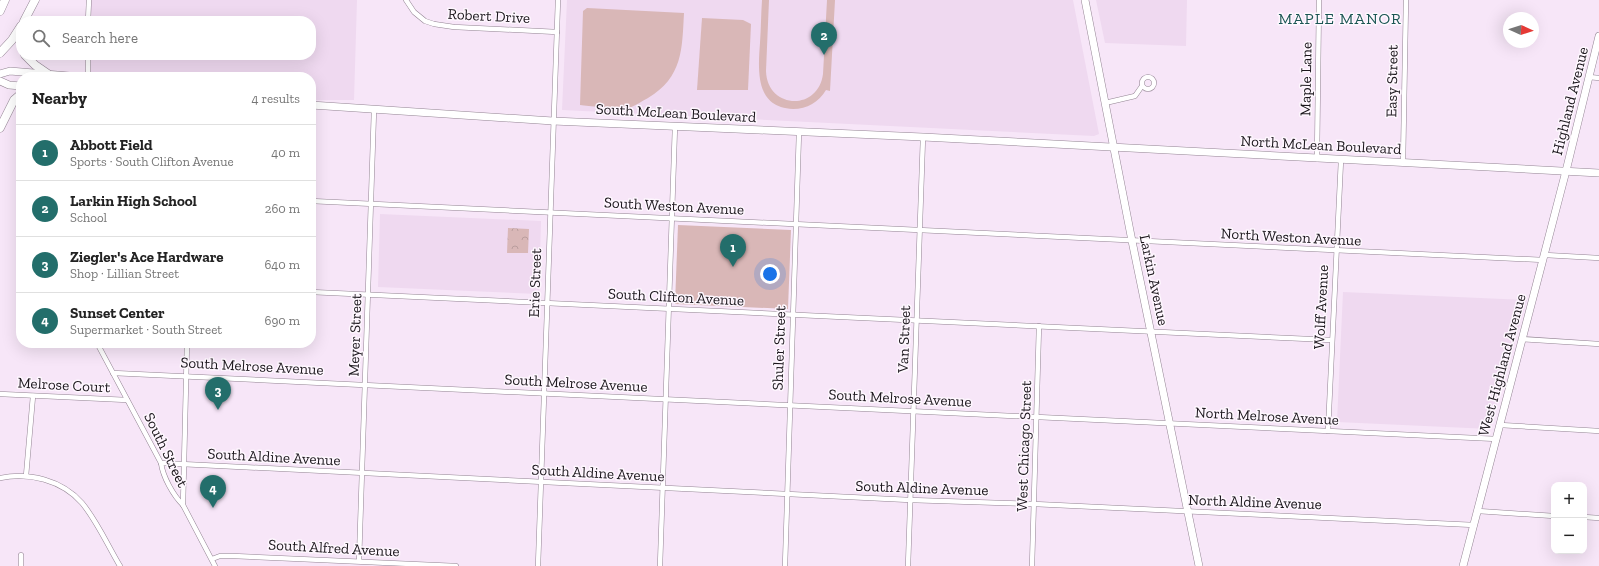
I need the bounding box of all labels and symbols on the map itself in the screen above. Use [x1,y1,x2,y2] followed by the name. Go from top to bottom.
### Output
[447,5,531,27] street label: Robert Drive
[1278,9,1402,28] district label: MAPLE MANOR
[1503,12,1539,48] north arrow
[811,22,837,55] pin: 2
[1296,42,1316,116] street label: Maple Lane
[1382,44,1402,118] street label: Easy Street
[1548,45,1592,157] street label: Highland Avenue
[595,100,757,126] street label: South McLean Boulevard
[1240,132,1403,158] street label: North McLean Boulevard
[604,193,744,219] street label: South Weston Avenue
[1220,224,1362,250] street label: North Weston Avenue
[1136,233,1172,327] street label: Larkin Avenue
[720,234,746,267] pin: 1
[525,248,545,318] street label: Erie Street
[760,264,780,284] your location
[1310,264,1332,350] street label: Wolff Avenue
[607,284,745,310] street label: South Clifton Avenue
[1474,292,1530,438] street label: West Highland Avenue
[345,293,365,377] street label: Meyer Street
[894,304,914,374] street label: Van Street
[769,305,789,391] street label: Shuler Street
[180,353,324,379] street label: South Melrose Avenue
[504,370,648,396] street label: South Melrose Avenue
[17,374,111,396] street label: Melrose Court
[205,377,231,410] pin: 3
[1013,380,1035,512] street label: West Chicago Street
[828,385,972,411] street label: South Melrose Avenue
[1195,403,1339,429] street label: North Melrose Avenue
[140,410,192,491] street label: South Street
[207,445,341,469] street label: South Aldine Avenue
[531,461,665,485] street label: South Aldine Avenue
[200,475,226,508] pin: 4
[855,477,989,499] street label: South Aldine Avenue
[1188,491,1322,513] street label: North Aldine Avenue
[268,536,400,560] street label: South Alfred Avenue

